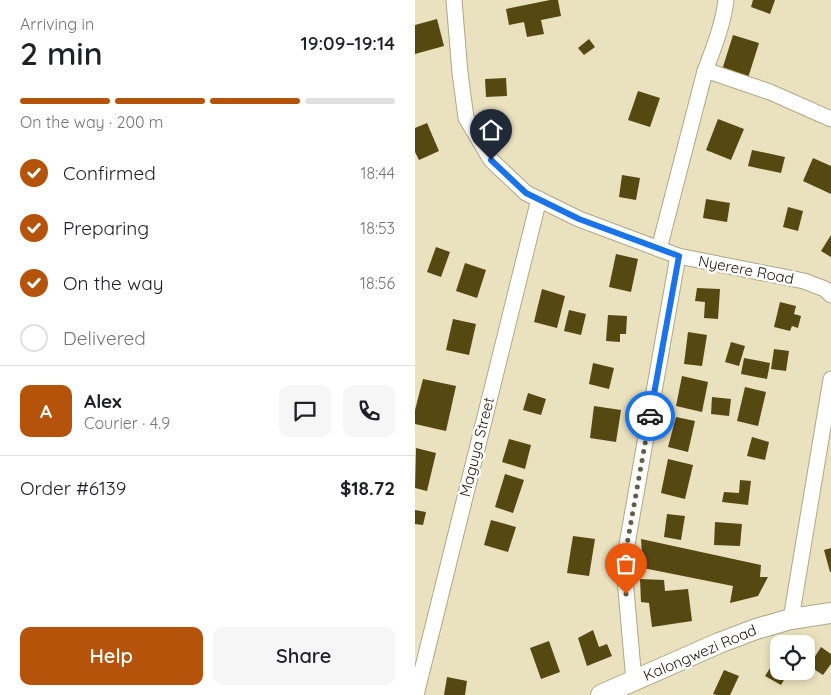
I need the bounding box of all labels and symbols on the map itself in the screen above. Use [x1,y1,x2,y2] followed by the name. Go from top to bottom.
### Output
[470,109,512,160] pin
[697,251,796,288] street label: Nyerere Road
[625,391,675,441] courier
[455,395,498,499] street label: Maguya Street
[605,543,647,594] pin
[640,620,759,685] street label: Kalongwezi Road

